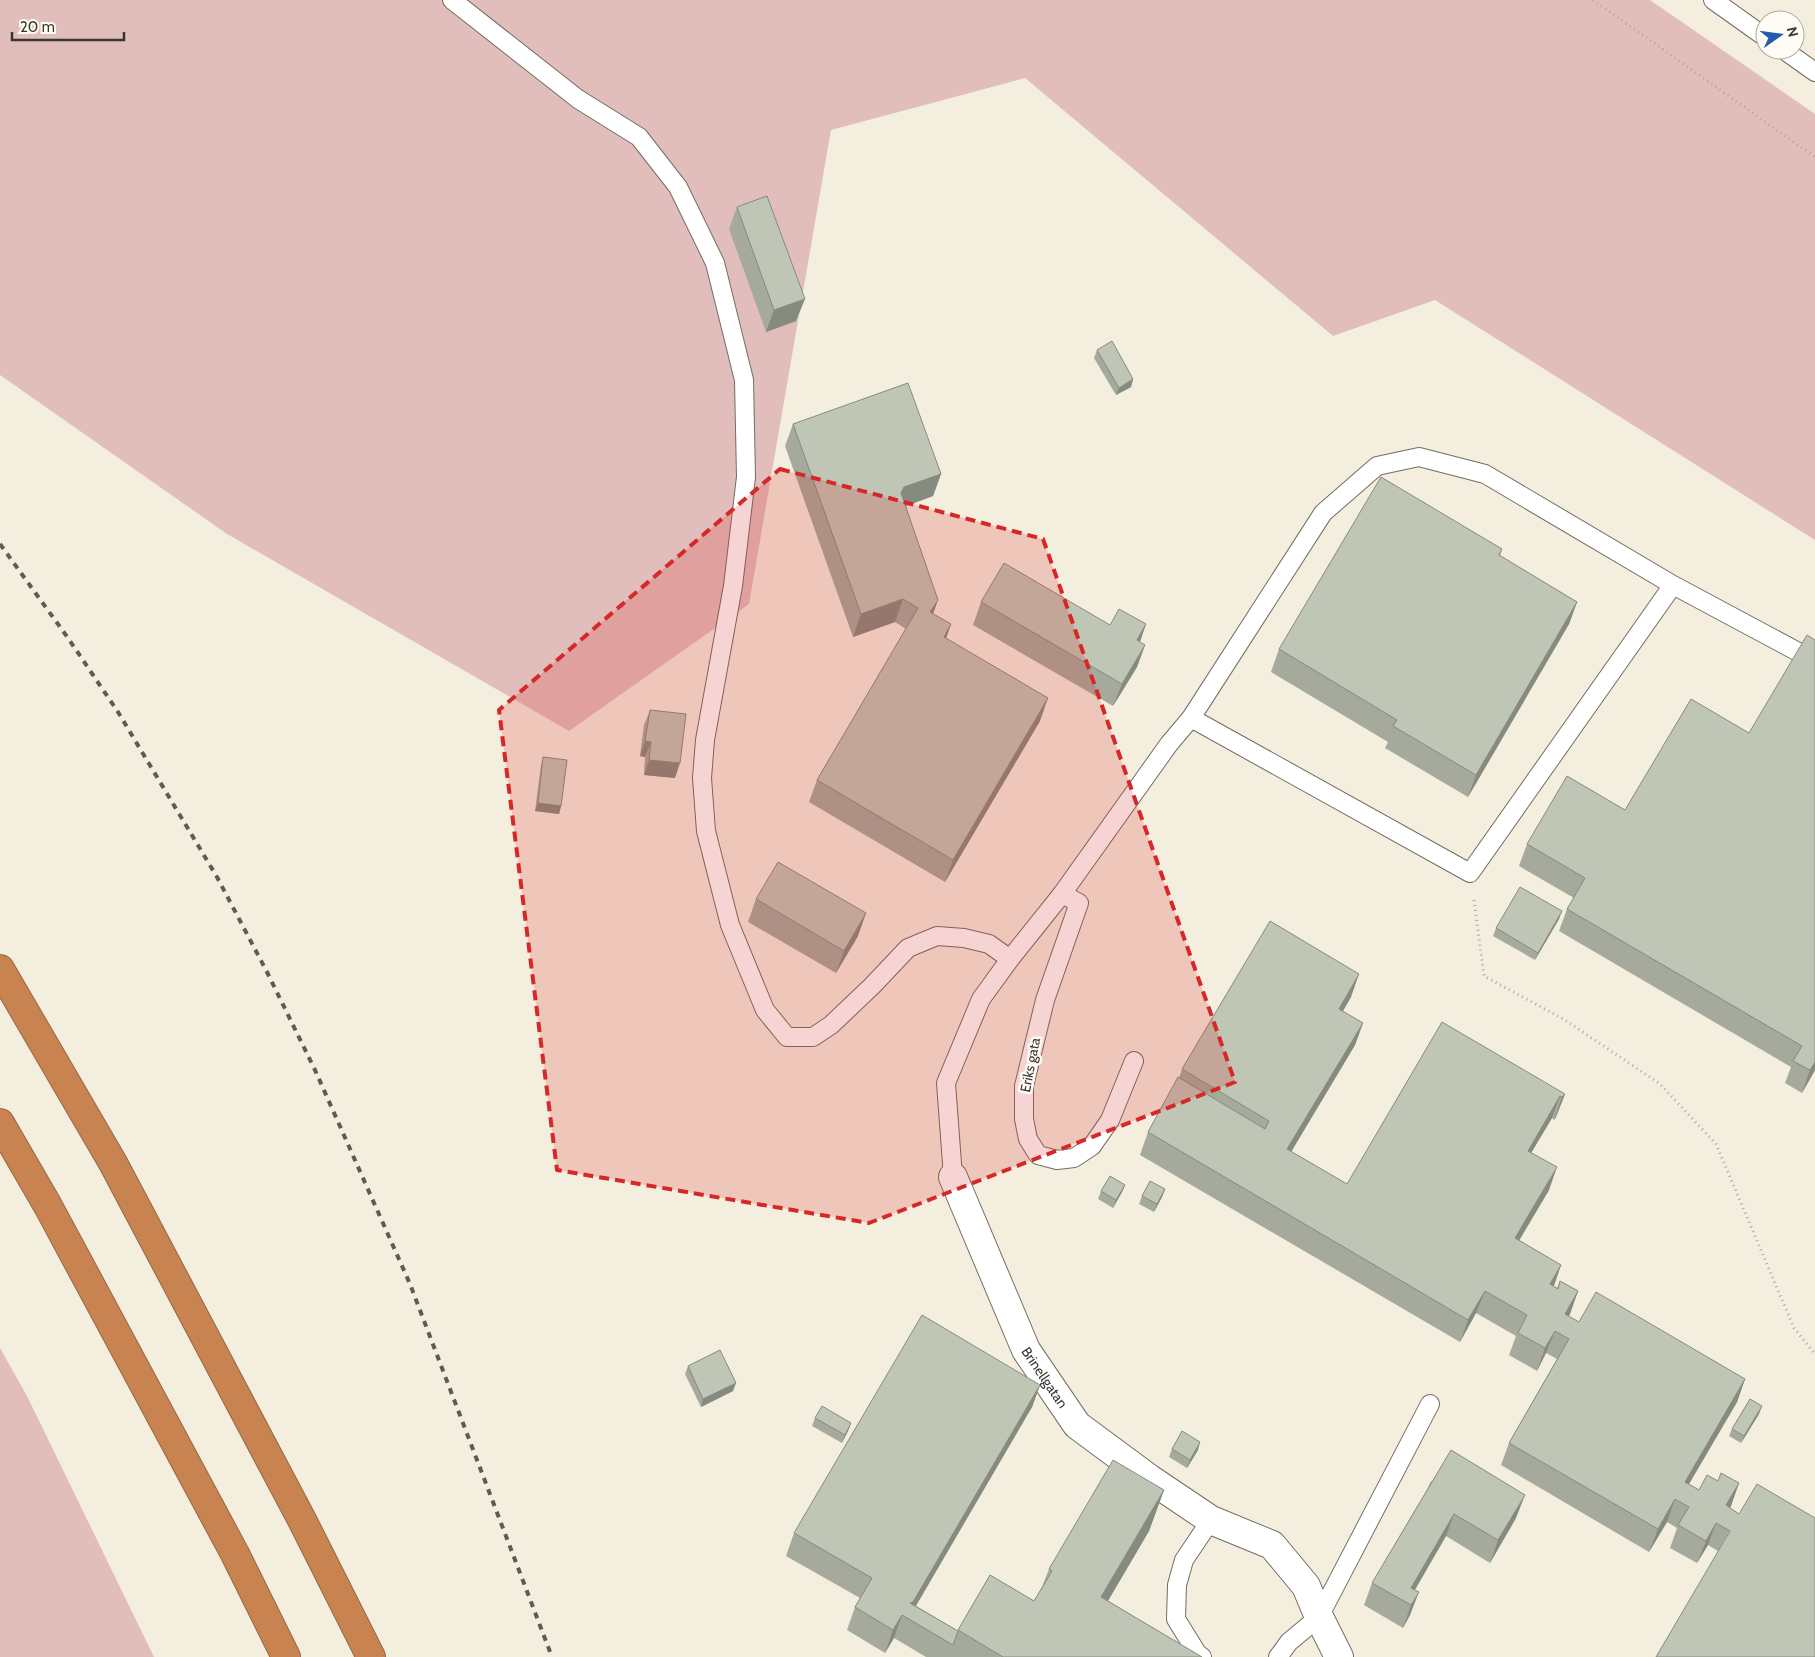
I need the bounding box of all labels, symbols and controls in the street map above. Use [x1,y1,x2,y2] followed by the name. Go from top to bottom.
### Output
[12,10,125,42] scale bar
[1755,10,1805,60] north arrow
[20,18,55,36] text: 20 m
[1783,25,1803,39] text: N
[1016,1036,1044,1094] street label: Eriks gata
[1018,1343,1072,1412] street label: Brinellgatan

